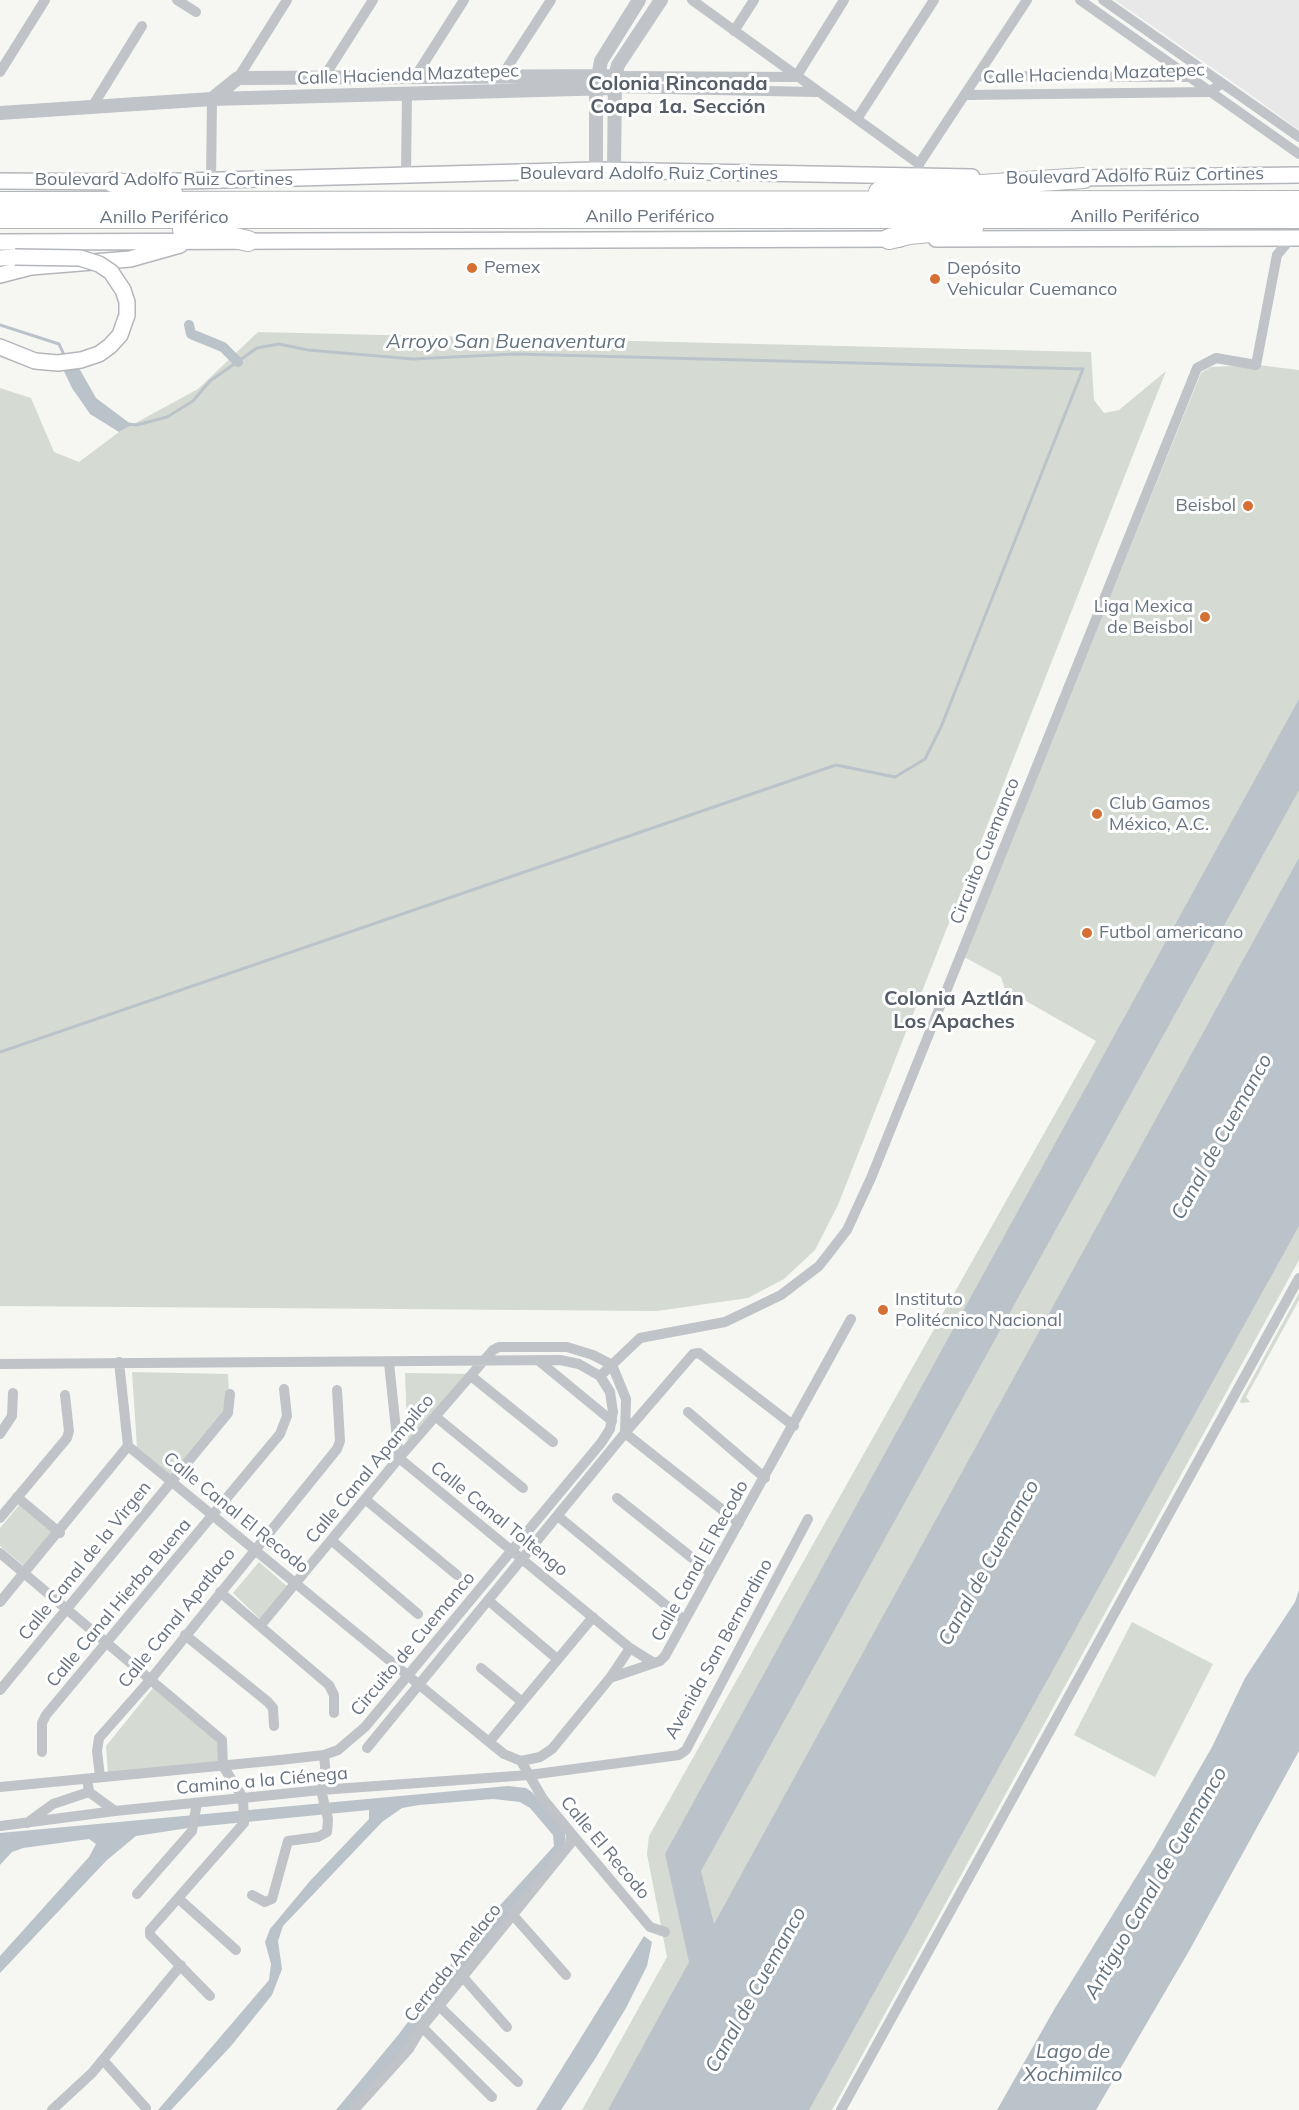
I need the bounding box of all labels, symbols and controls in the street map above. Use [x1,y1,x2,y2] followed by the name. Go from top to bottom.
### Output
[983,59,1205,89] street label: Calle Hacienda Mazatepec
[297,60,519,90] street label: Calle Hacienda Mazatepec
[588,72,768,119] district label: Colonia Rinconada Coapa 1a. Sección
[520,163,778,185] street label: Boulevard Adolfo Ruiz Cortines
[1006,163,1264,189] street label: Boulevard Adolfo Ruiz Cortines
[35,169,293,191] street label: Boulevard Adolfo Ruiz Cortines
[586,206,714,228] street label: Anillo Periférico
[1071,206,1199,228] street label: Anillo Periférico
[100,207,228,229] street label: Anillo Periférico
[484,257,540,279] place label: Pemex
[947,258,1117,300] place label: Depósito Vehicular Cuemanco
[465,261,479,275] marker: Pemex
[928,272,942,286] marker: Depósito Vehicular Cuemanco
[386,330,626,354] water label: Arroyo San Buenaventura
[1175,495,1236,517] place label: Beisbol
[1241,499,1255,513] marker: Beisbol
[1094,596,1193,638] place label: Liga Mexica de Beisbol
[1198,610,1212,624] marker: Liga Mexica de Beisbol
[946,775,1024,927] street label: Circuito Cuemanco
[1109,793,1210,836] place label: Club Gamos México, A.C.
[1090,807,1104,821] marker: Club Gamos México, A.C.
[1099,922,1243,944] place label: Futbol americano
[1080,926,1094,940] marker: Futbol americano
[884,987,1024,1034] district label: Colonia Aztlán Los Apaches
[1167,1050,1277,1224] water label: Canal de Cuemanco
[895,1289,1062,1332] place label: Instituto Politécnico Nacional
[876,1303,890,1317] marker: Instituto Politécnico Nacional
[301,1390,439,1548] street label: Calle Canal Apampilco
[159,1448,313,1578] street label: Calle Canal El Recodo
[426,1457,572,1581] street label: Calle Canal Toltengo
[934,1476,1044,1650] water label: Canal de Cuemanco
[14,1477,156,1645] street label: Calle Canal de la Virgen
[647,1477,753,1645] street label: Calle Canal El Recodo
[42,1514,196,1692] street label: Calle Canal Hierba Buena
[114,1543,240,1693] street label: Calle Canal Apatlaco
[660,1555,778,1743] street label: Avenida San Bernardino
[346,1568,480,1720] street label: Circuito de Cuemanco
[175,1763,349,1799] street label: Camino a la Ciénega
[1080,1763,1232,2003] water label: Antiguo Canal de Cuemanco
[556,1792,654,1904] street label: Calle El Recodo
[400,1899,506,2027] street label: Cerrada Amelaco
[701,1903,811,2077] water label: Canal de Cuemanco
[1024,2040,1122,2087] water label: Lago de Xochimilco

